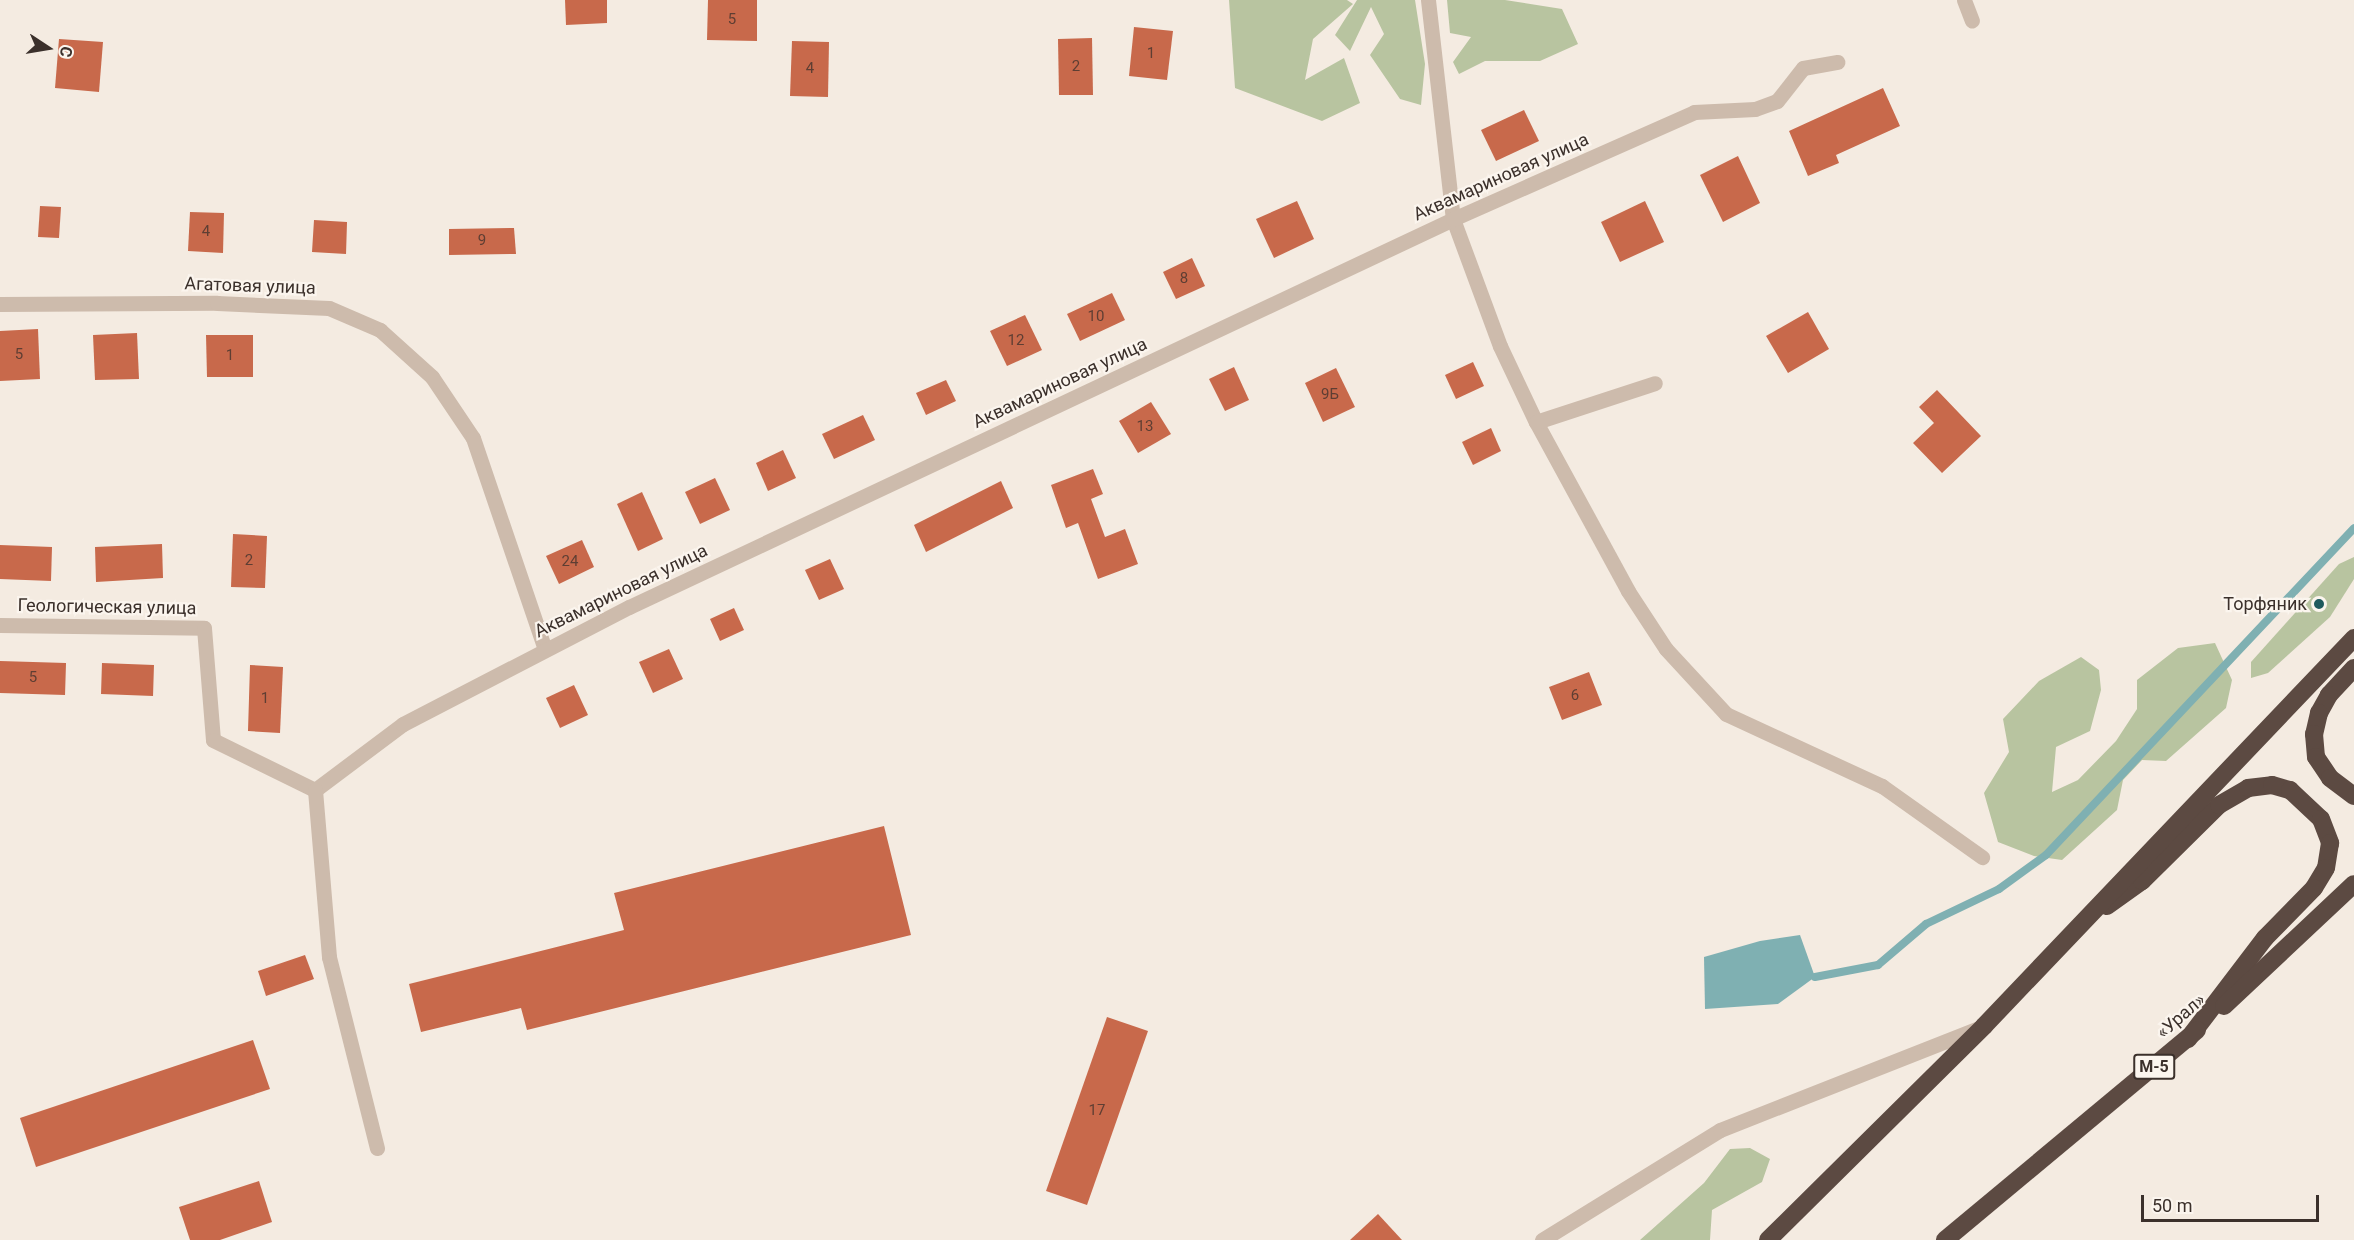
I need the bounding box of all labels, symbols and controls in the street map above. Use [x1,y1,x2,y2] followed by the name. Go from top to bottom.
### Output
[728,11,736,29] house number: 5
[18,18,78,78] north arrow
[56,45,76,59] text: С
[1147,45,1155,63] house number: 1
[1072,58,1080,76] house number: 2
[806,60,814,78] house number: 4
[1410,129,1592,225] street label: Аквамариновая улица
[202,223,210,241] house number: 4
[478,232,486,250] house number: 9
[1180,270,1188,288] house number: 8
[184,273,316,299] street label: Агатовая улица
[1088,308,1104,326] house number: 10
[1008,332,1024,350] house number: 12
[969,333,1151,433] street label: Аквамариновая улица
[15,346,23,364] house number: 5
[226,347,234,365] house number: 1
[1321,386,1339,404] house number: 9Б
[1137,418,1153,436] house number: 13
[531,540,711,642] street label: Аквамариновая улица
[245,552,253,570] house number: 2
[562,553,578,571] house number: 24
[2223,593,2307,615] place label: Торфяник
[17,595,197,619] street label: Геологическая улица
[2312,597,2326,611] marker: Торфяник
[29,669,37,687] house number: 5
[1571,687,1579,705] house number: 6
[261,690,269,708] house number: 1
[2152,989,2210,1043] street label: «Урал»
[2133,1054,2175,1080] road number: М-5
[1089,1102,1105,1120] house number: 17
[2144,1183,2322,1221] scale bar
[2152,1195,2192,1216] text: 50 m

